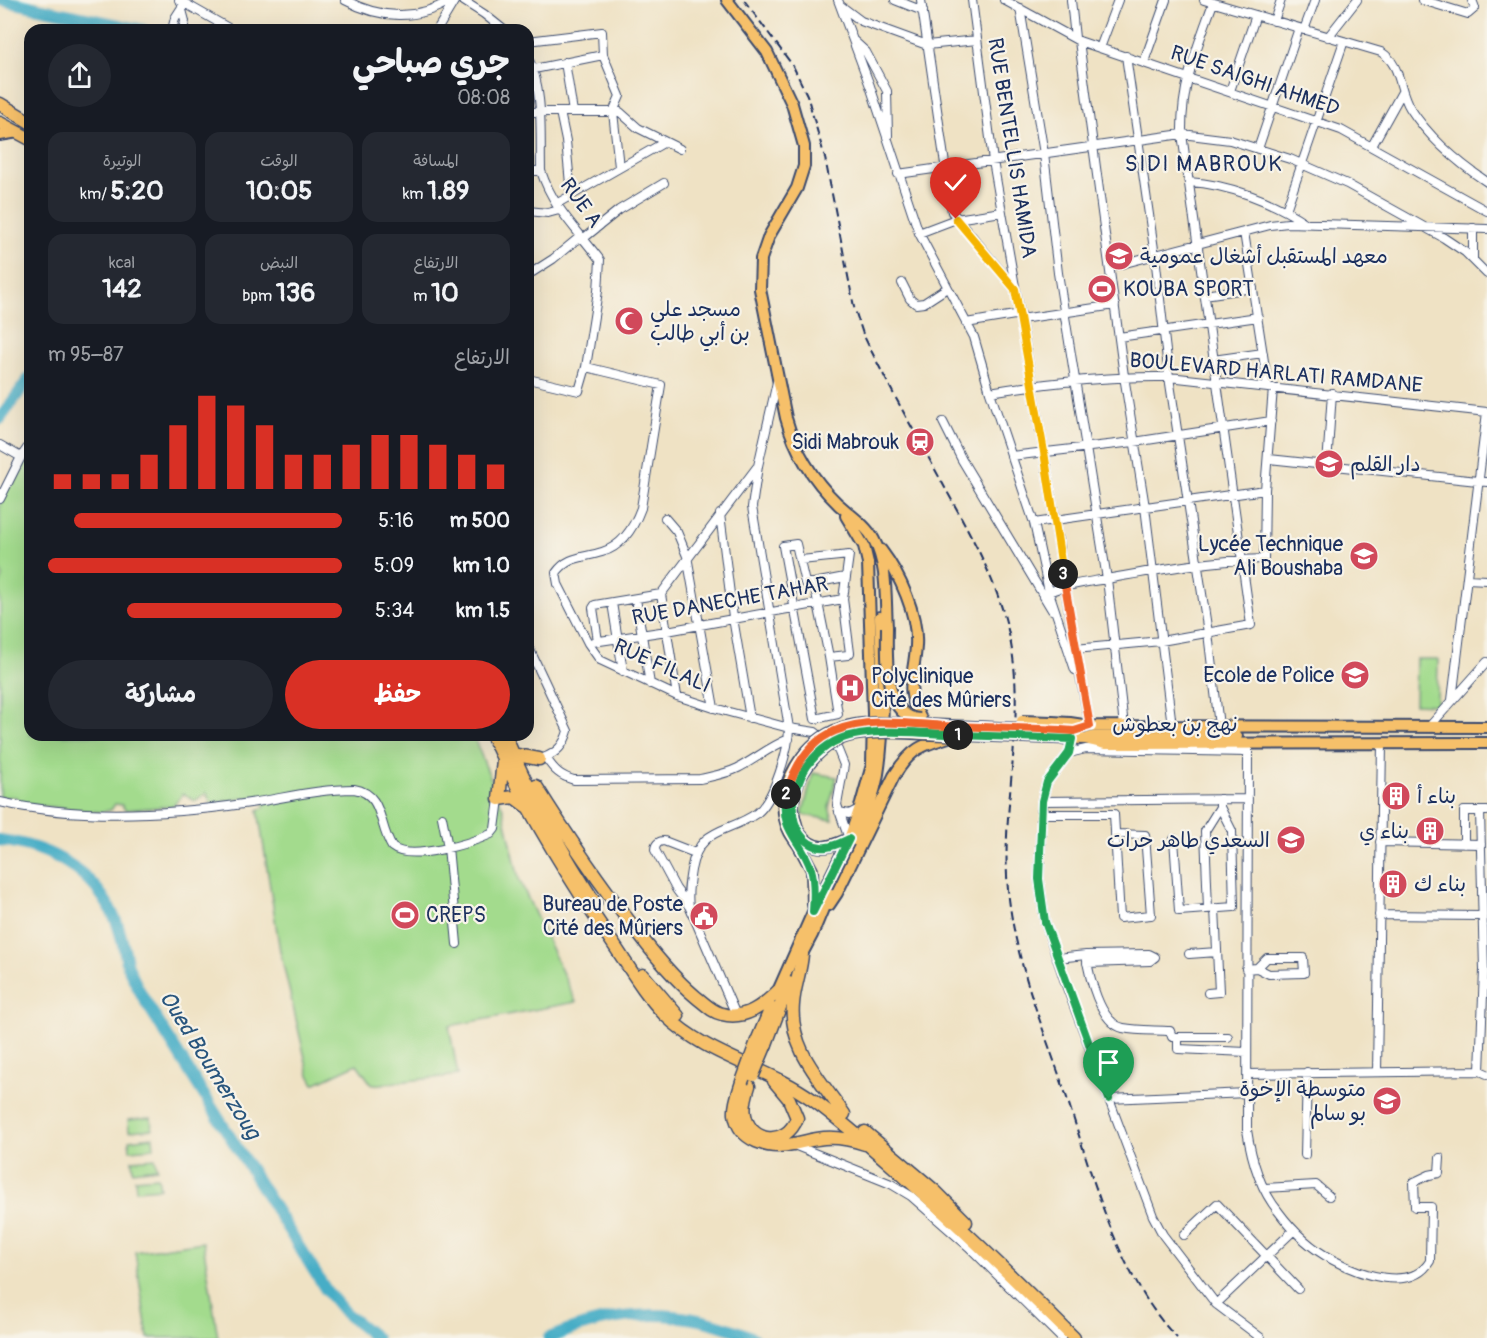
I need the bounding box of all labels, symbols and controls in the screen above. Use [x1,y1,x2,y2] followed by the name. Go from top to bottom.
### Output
[981,36,1043,260] street label: RUE BENTELLIS HAMIDA
[1167,39,1343,123] street label: RUE SAIGHI AHMED
[352,42,510,83] text: جري صباحي
[48,44,111,107] button: share
[457,85,510,110] text: 08:08
[1125,150,1283,178] district label: SIDI MABROUK
[103,151,141,171] text: الوتيرة
[260,151,298,171] text: الوقت
[413,151,459,171] text: المسافة
[930,157,981,219] pin
[939,166,972,199] icon: check
[554,173,608,233] street label: RUE A
[110,175,164,207] text: 5:20
[246,175,312,207] text: 10:05
[427,175,469,207] text: 1.89
[80,184,110,204] text: /km
[403,184,427,204] text: km
[1103,240,1135,272] school or university icon: معهد المستقبل أشغال عمومية
[1140,243,1388,270] place label: معهد المستقبل أشغال عمومية
[109,253,135,273] text: kcal
[260,253,298,273] text: النبض
[414,253,458,273] text: الارتفاع
[102,273,142,305] text: 142
[1086,273,1118,305] sports icon: KOUBA SPORT
[1123,276,1254,303] place label: KOUBA SPORT
[276,277,315,309] text: 136
[431,277,459,309] text: 10
[243,286,276,306] text: bpm
[413,286,431,306] text: m
[650,296,750,352] place label: مسجد علي بن أبي طالب
[613,305,645,337] mosque icon: مسجد علي بن أبي طالب
[48,342,124,367] text: 87–95 m
[454,345,510,370] text: الارتفاع
[1128,347,1424,399] street label: BOULEVARD HARLATI RAMDANE
[904,426,936,458] station icon: Sidi Mabrouk
[792,429,899,456] place label: Sidi Mabrouk
[1313,448,1345,480] school or university icon: دار القلم
[1350,451,1421,480] place label: دار القلم
[378,508,414,533] text: 5:16
[450,508,510,533] text: 500 m
[1198,531,1344,582] place label: Lycée Technique Ali Boushaba
[1348,540,1380,572] school or university icon: Lycée Technique Ali Boushaba
[374,553,414,578] text: 5:09
[454,553,510,578] text: 1.0 km
[1048,559,1078,589] pin: 3
[1059,564,1067,584] text: 3
[630,570,830,632] street label: RUE DANECHE TAHAR
[375,598,414,623] text: 5:34
[457,598,510,623] text: 1.5 km
[609,633,715,699] street label: RUE FILALI
[1339,659,1371,691] school or university icon: Ecole de Police
[48,660,273,729] button: مشاركة
[285,660,510,729] button: حفظ
[1203,662,1335,689] place label: Ecole de Police
[871,663,1012,714] place label: Polyclinique Cité des Mûriers
[834,672,866,704] hospital icon: Polyclinique Cité des Mûriers
[1112,711,1238,738] street label: نهج بن بعطوش
[943,720,973,750] pin: 1
[955,725,961,745] text: 1
[771,779,801,809] pin: 2
[1380,780,1412,812] building icon: بناء أ
[1417,783,1456,810] place label: بناء أ
[782,784,790,804] text: 2
[1414,815,1446,847] building icon: بناء ي
[1359,818,1409,846] place label: بناء ي
[1275,824,1307,856] school or university icon: السعدي طاهر حرات
[1107,827,1270,855] place label: السعدي طاهر حرات
[1377,868,1409,900] building icon: بناء ك
[1414,871,1466,898] place label: بناء ك
[542,891,684,942] place label: Bureau de Poste Cité des Mûriers
[389,899,421,931] sports icon: CREPS
[688,900,720,932] public building icon: Bureau de Poste Cité des Mûriers
[426,902,486,929] place label: CREPS
[153,986,268,1146] water label: Oued Boumerzoug
[1083,1037,1134,1099] pin
[1092,1046,1125,1079] icon: arrive
[1239,1076,1366,1129] place label: متوسطة الإخوة بو سالم
[1371,1085,1403,1117] school or university icon: متوسطة الإخوة بو سالم

